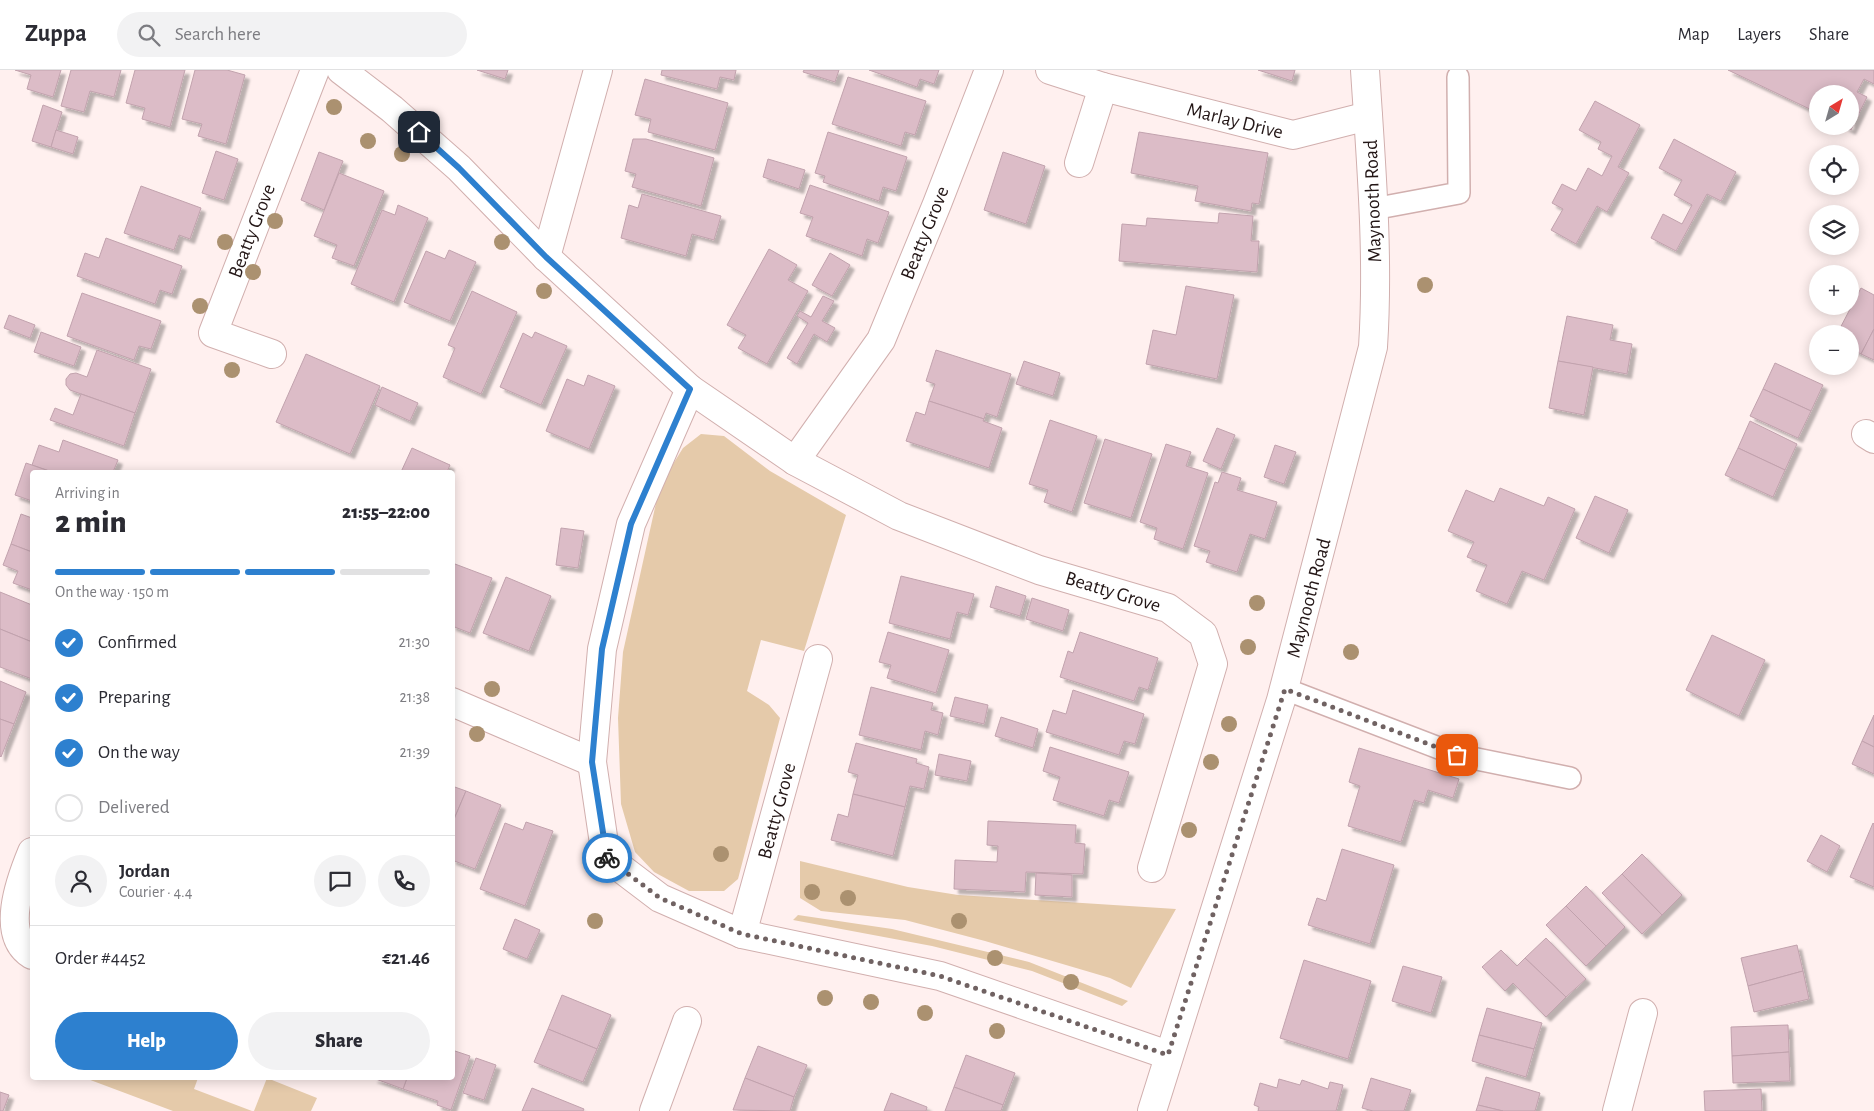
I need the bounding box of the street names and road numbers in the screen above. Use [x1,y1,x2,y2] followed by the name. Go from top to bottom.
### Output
[1185,99,1285,143] street label: Marlay Drive
[1361,139,1385,263] street label: Maynooth Road
[225,181,279,281] street label: Beatty Grove
[897,184,953,282] street label: Beatty Grove
[1283,536,1335,660] street label: Maynooth Road
[1063,568,1163,616] street label: Beatty Grove
[755,761,799,861] street label: Beatty Grove

